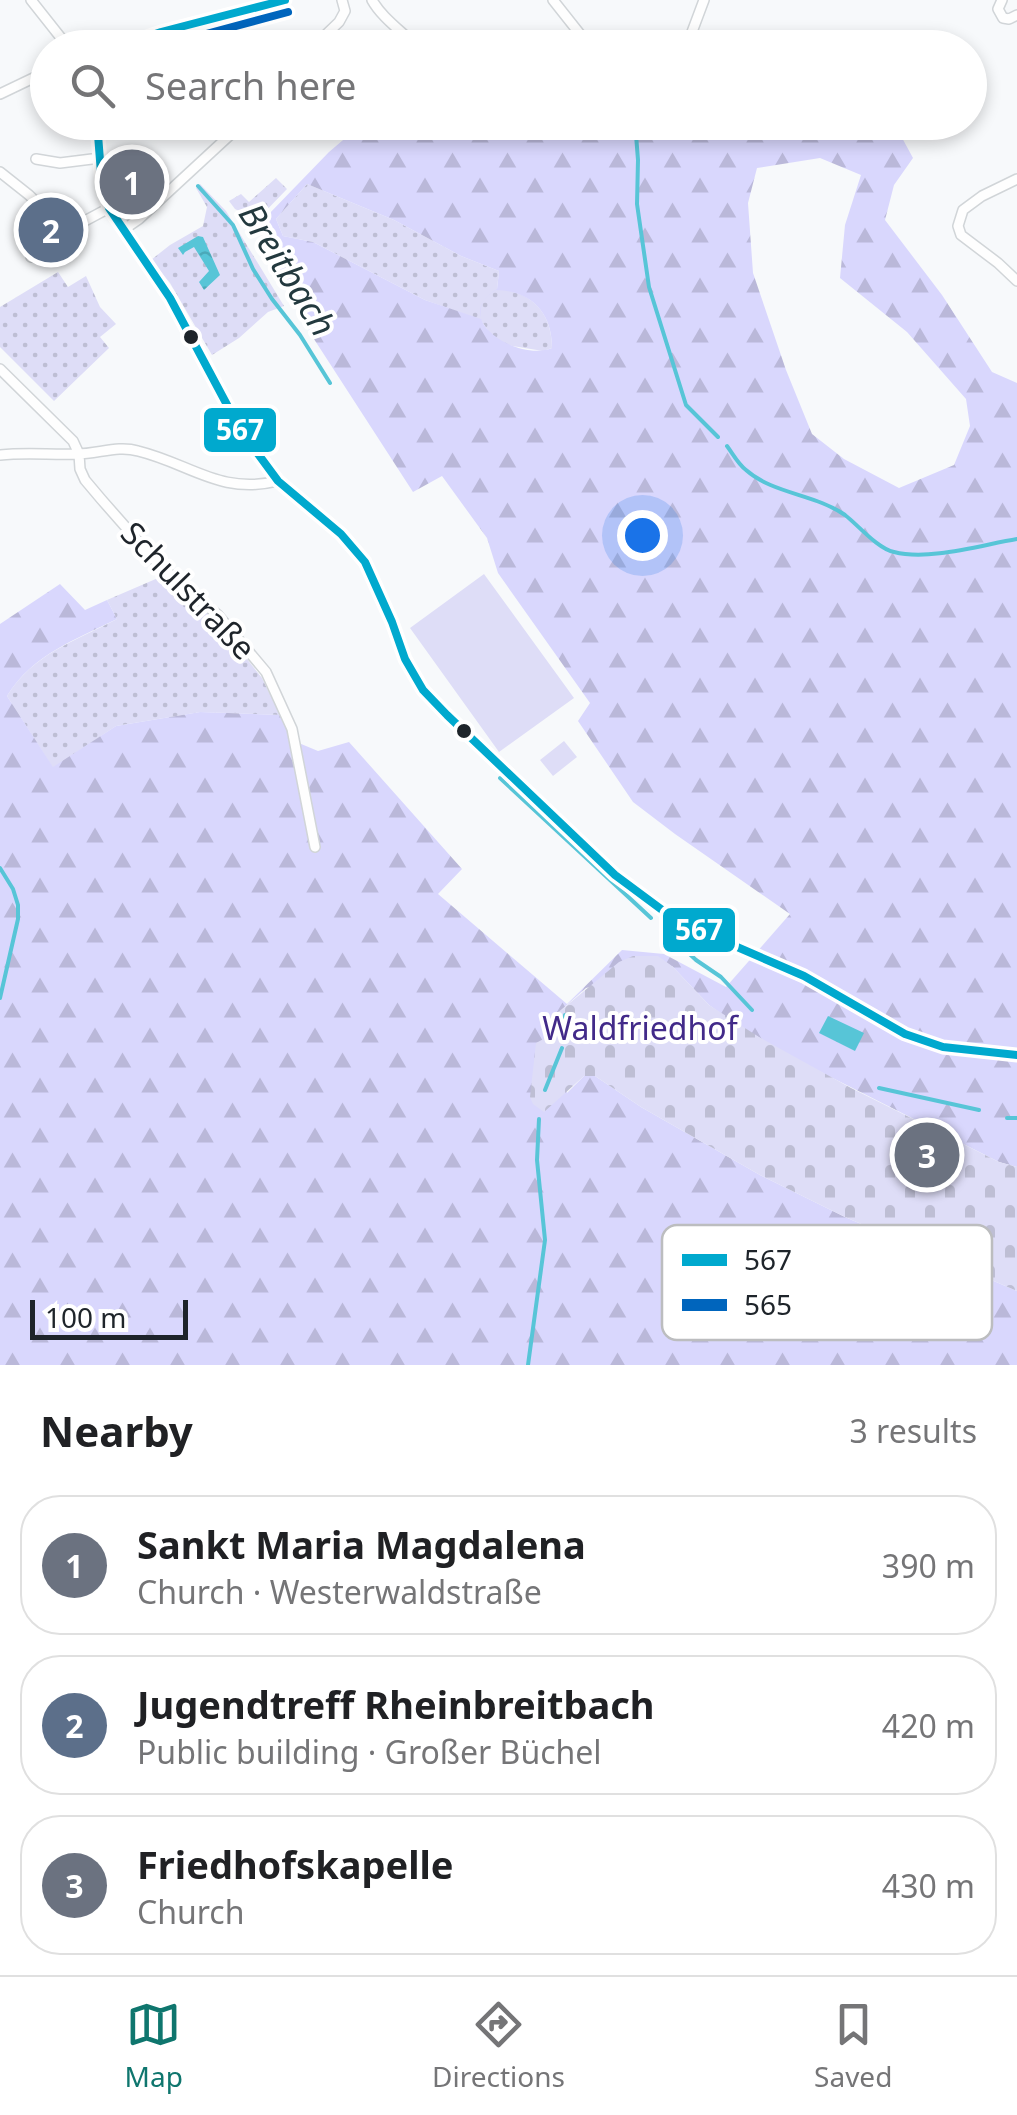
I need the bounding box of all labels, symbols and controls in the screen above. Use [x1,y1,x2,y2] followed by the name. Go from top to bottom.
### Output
[30,30,987,140] search box
[65,58,120,113] icon: search
[145,59,356,111] text: Search here
[100,144,164,220] pin: 1
[18,192,84,268] pin: 2
[229,194,348,345] water label: Breitbach
[181,327,201,347] unlabelled marker
[202,406,278,454] line badge: 567
[216,410,264,448] text: 567
[617,510,668,561] your location
[112,512,266,668] street label: Schulstraße
[454,721,474,741] unlabelled marker
[661,906,737,954] line badge: 567
[675,910,723,948] text: 567
[542,1006,740,1049] park label: Waldfriedhof
[894,1118,960,1192] pin: 3
[662,1225,992,1340] legend
[744,1240,792,1278] text: 567
[744,1285,792,1323] text: 565
[30,1295,188,1340] scale bar
[45,1298,127,1336] text: 100 m
[40,1402,193,1459] text: Nearby
[850,1409,977,1452] text: 3 results
[137,1518,586,1570] text: Sankt Maria Magdalena
[65,1544,84,1587] text: 1
[882,1544,975,1587] text: 390 m
[137,1570,542,1613] text: Church · Westerwaldstraße
[137,1678,655,1730] text: Jugendtreff Rheinbreitbach
[65,1704,84,1747] text: 2
[882,1704,975,1747] text: 420 m
[137,1730,602,1773] text: Public building · Großer Büchel
[137,1838,454,1890] text: Friedhofskapelle
[65,1864,84,1907] text: 3
[882,1864,975,1907] text: 430 m
[137,1890,245,1933] text: Church
[125,1997,183,2095] tab: Map
[432,1997,565,2095] tab: Directions
[814,1997,892,2095] tab: Saved

